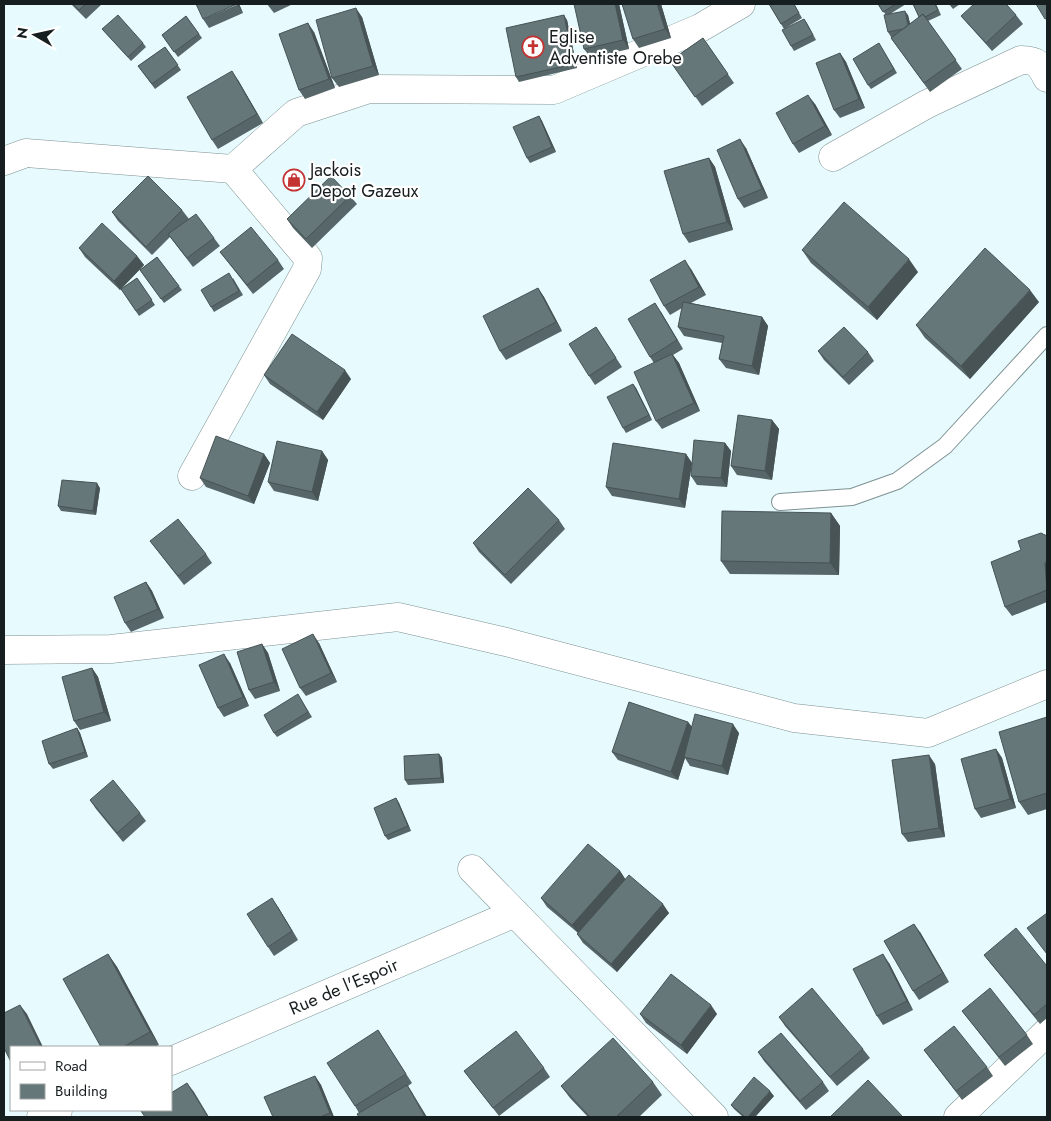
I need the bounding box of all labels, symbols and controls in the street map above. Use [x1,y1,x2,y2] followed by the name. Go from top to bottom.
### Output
[10,10,60,60] north arrow
[549,24,682,71] place label: Eglise Adventiste Orebe
[11,26,33,40] text: N
[521,35,545,59] church icon: Eglise Adventiste Orebe
[308,157,419,204] place label: Jackois Depot Gazeux
[282,168,306,192] shop icon: Jackois Depot Gazeux
[285,951,403,1022] street label: Rue de l'Espoir
[10,1046,172,1111] legend
[55,1055,87,1077] text: Road
[55,1080,107,1102] text: Building

